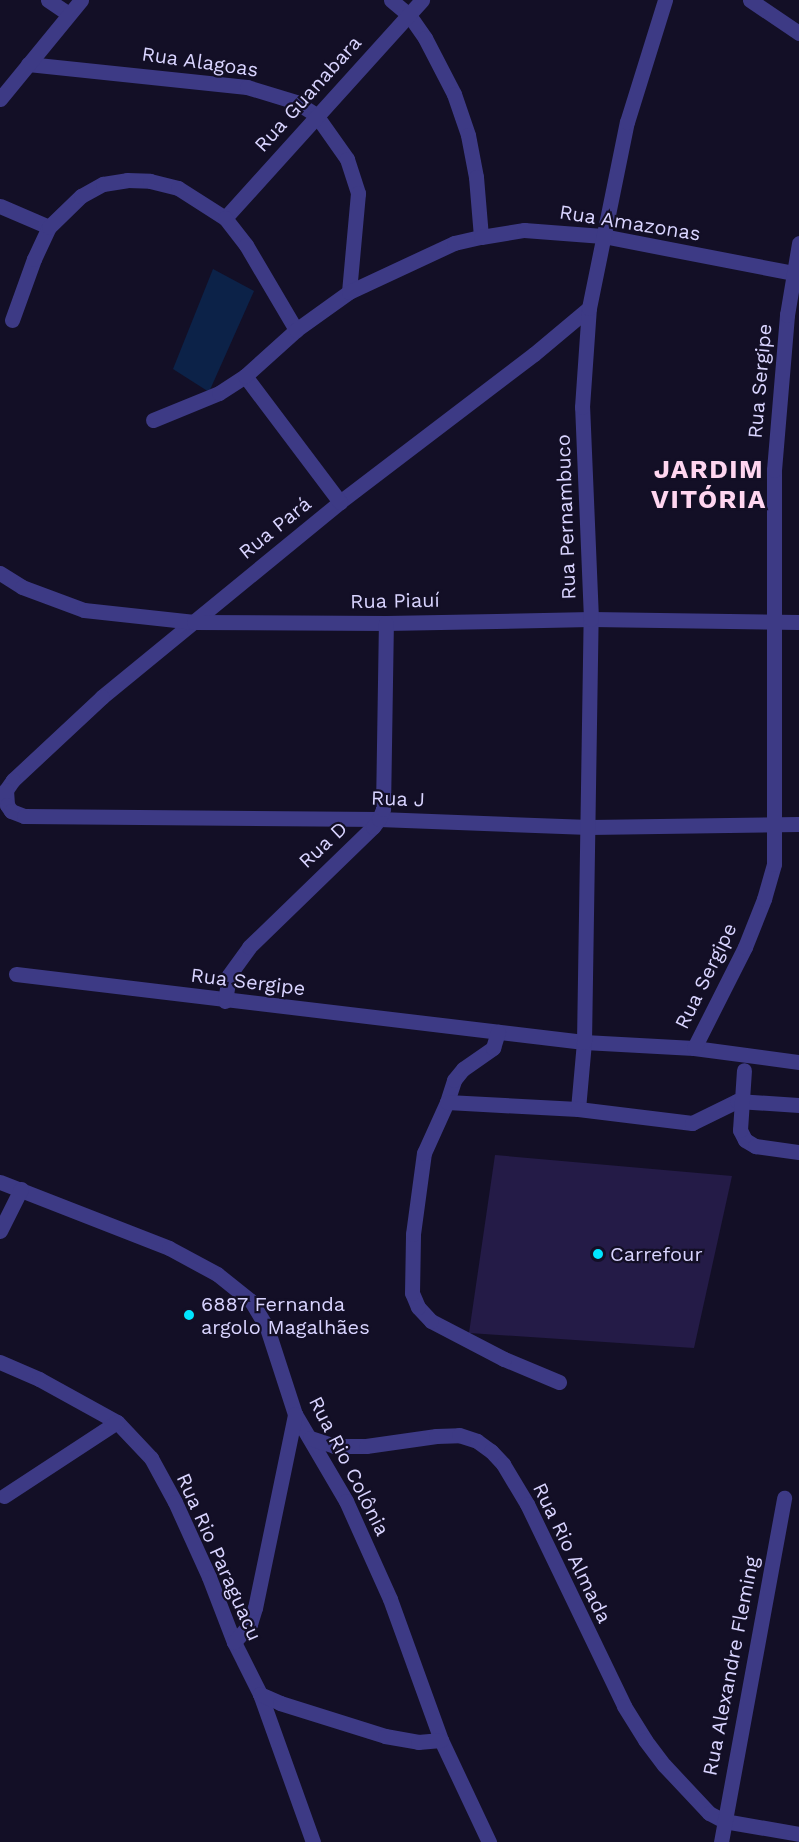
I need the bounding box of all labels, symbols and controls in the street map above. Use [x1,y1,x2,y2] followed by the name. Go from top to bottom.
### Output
[249,31,367,157] street label: Rua Guanabara
[140,42,260,82] street label: Rua Alagoas
[557,200,703,246] street label: Rua Amazonas
[743,322,777,440] street label: Rua Sergipe
[551,434,581,600] street label: Rua Pernambuco
[651,454,767,516] district label: JARDIM VITÓRIA
[234,492,316,564] street label: Rua Pará
[350,588,440,614] street label: Rua Piauí
[370,786,426,812] street label: Rua J
[294,816,352,874] street label: Rua D
[670,919,742,1033] street label: Rua Sergipe
[189,963,307,1001] street label: Rua Sergipe
[610,1242,703,1266] place label: Carrefour
[591,1247,605,1261] marker: Carrefour
[201,1292,370,1339] place label: 6887 Fernanda argolo Magalhães
[182,1308,196,1322] marker: 6887 Fernanda argolo Magalhães
[303,1392,395,1540] street label: Rua Rio Colônia
[171,1469,267,1645] street label: Rua Rio Paraguacu
[527,1478,617,1628] street label: Rua Rio Almada
[698,1554,764,1778] street label: Rua Alexandre Fleming

